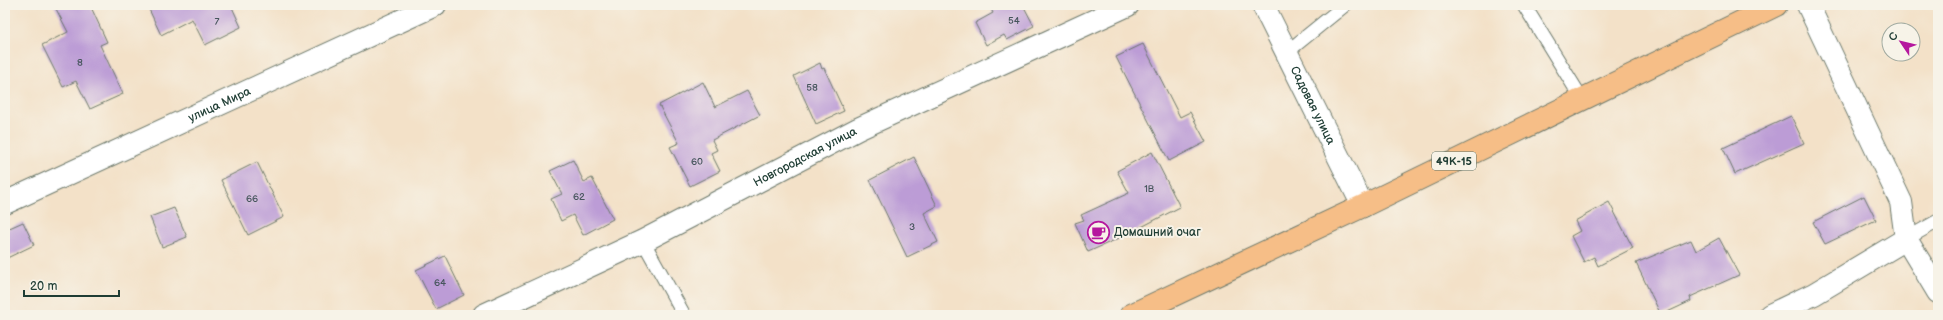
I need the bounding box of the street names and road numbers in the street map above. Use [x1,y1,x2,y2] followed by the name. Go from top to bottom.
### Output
[1287,64,1339,147] street label: Садовая улица
[186,83,253,125] street label: улица Мира
[751,124,859,190] street label: Новгородская улица
[1432,152,1476,170] road number: 49К-15

